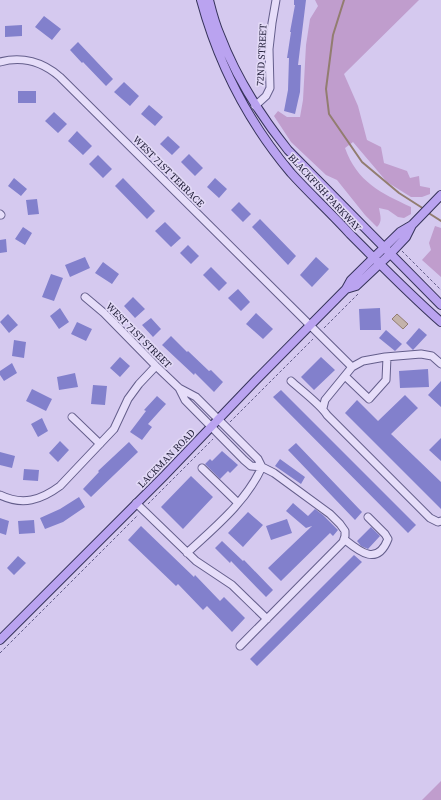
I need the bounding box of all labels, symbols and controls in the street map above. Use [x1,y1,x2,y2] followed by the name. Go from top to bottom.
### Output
[253,24,270,87] street label: 72ND STREET
[130,133,207,210] street label: WEST 71ST TERRACE
[285,151,364,234] street label: BLACKFISH PARKWAY
[103,300,174,371] street label: WEST 71ST STREET
[135,426,198,491] street label: LACKMAN ROAD

